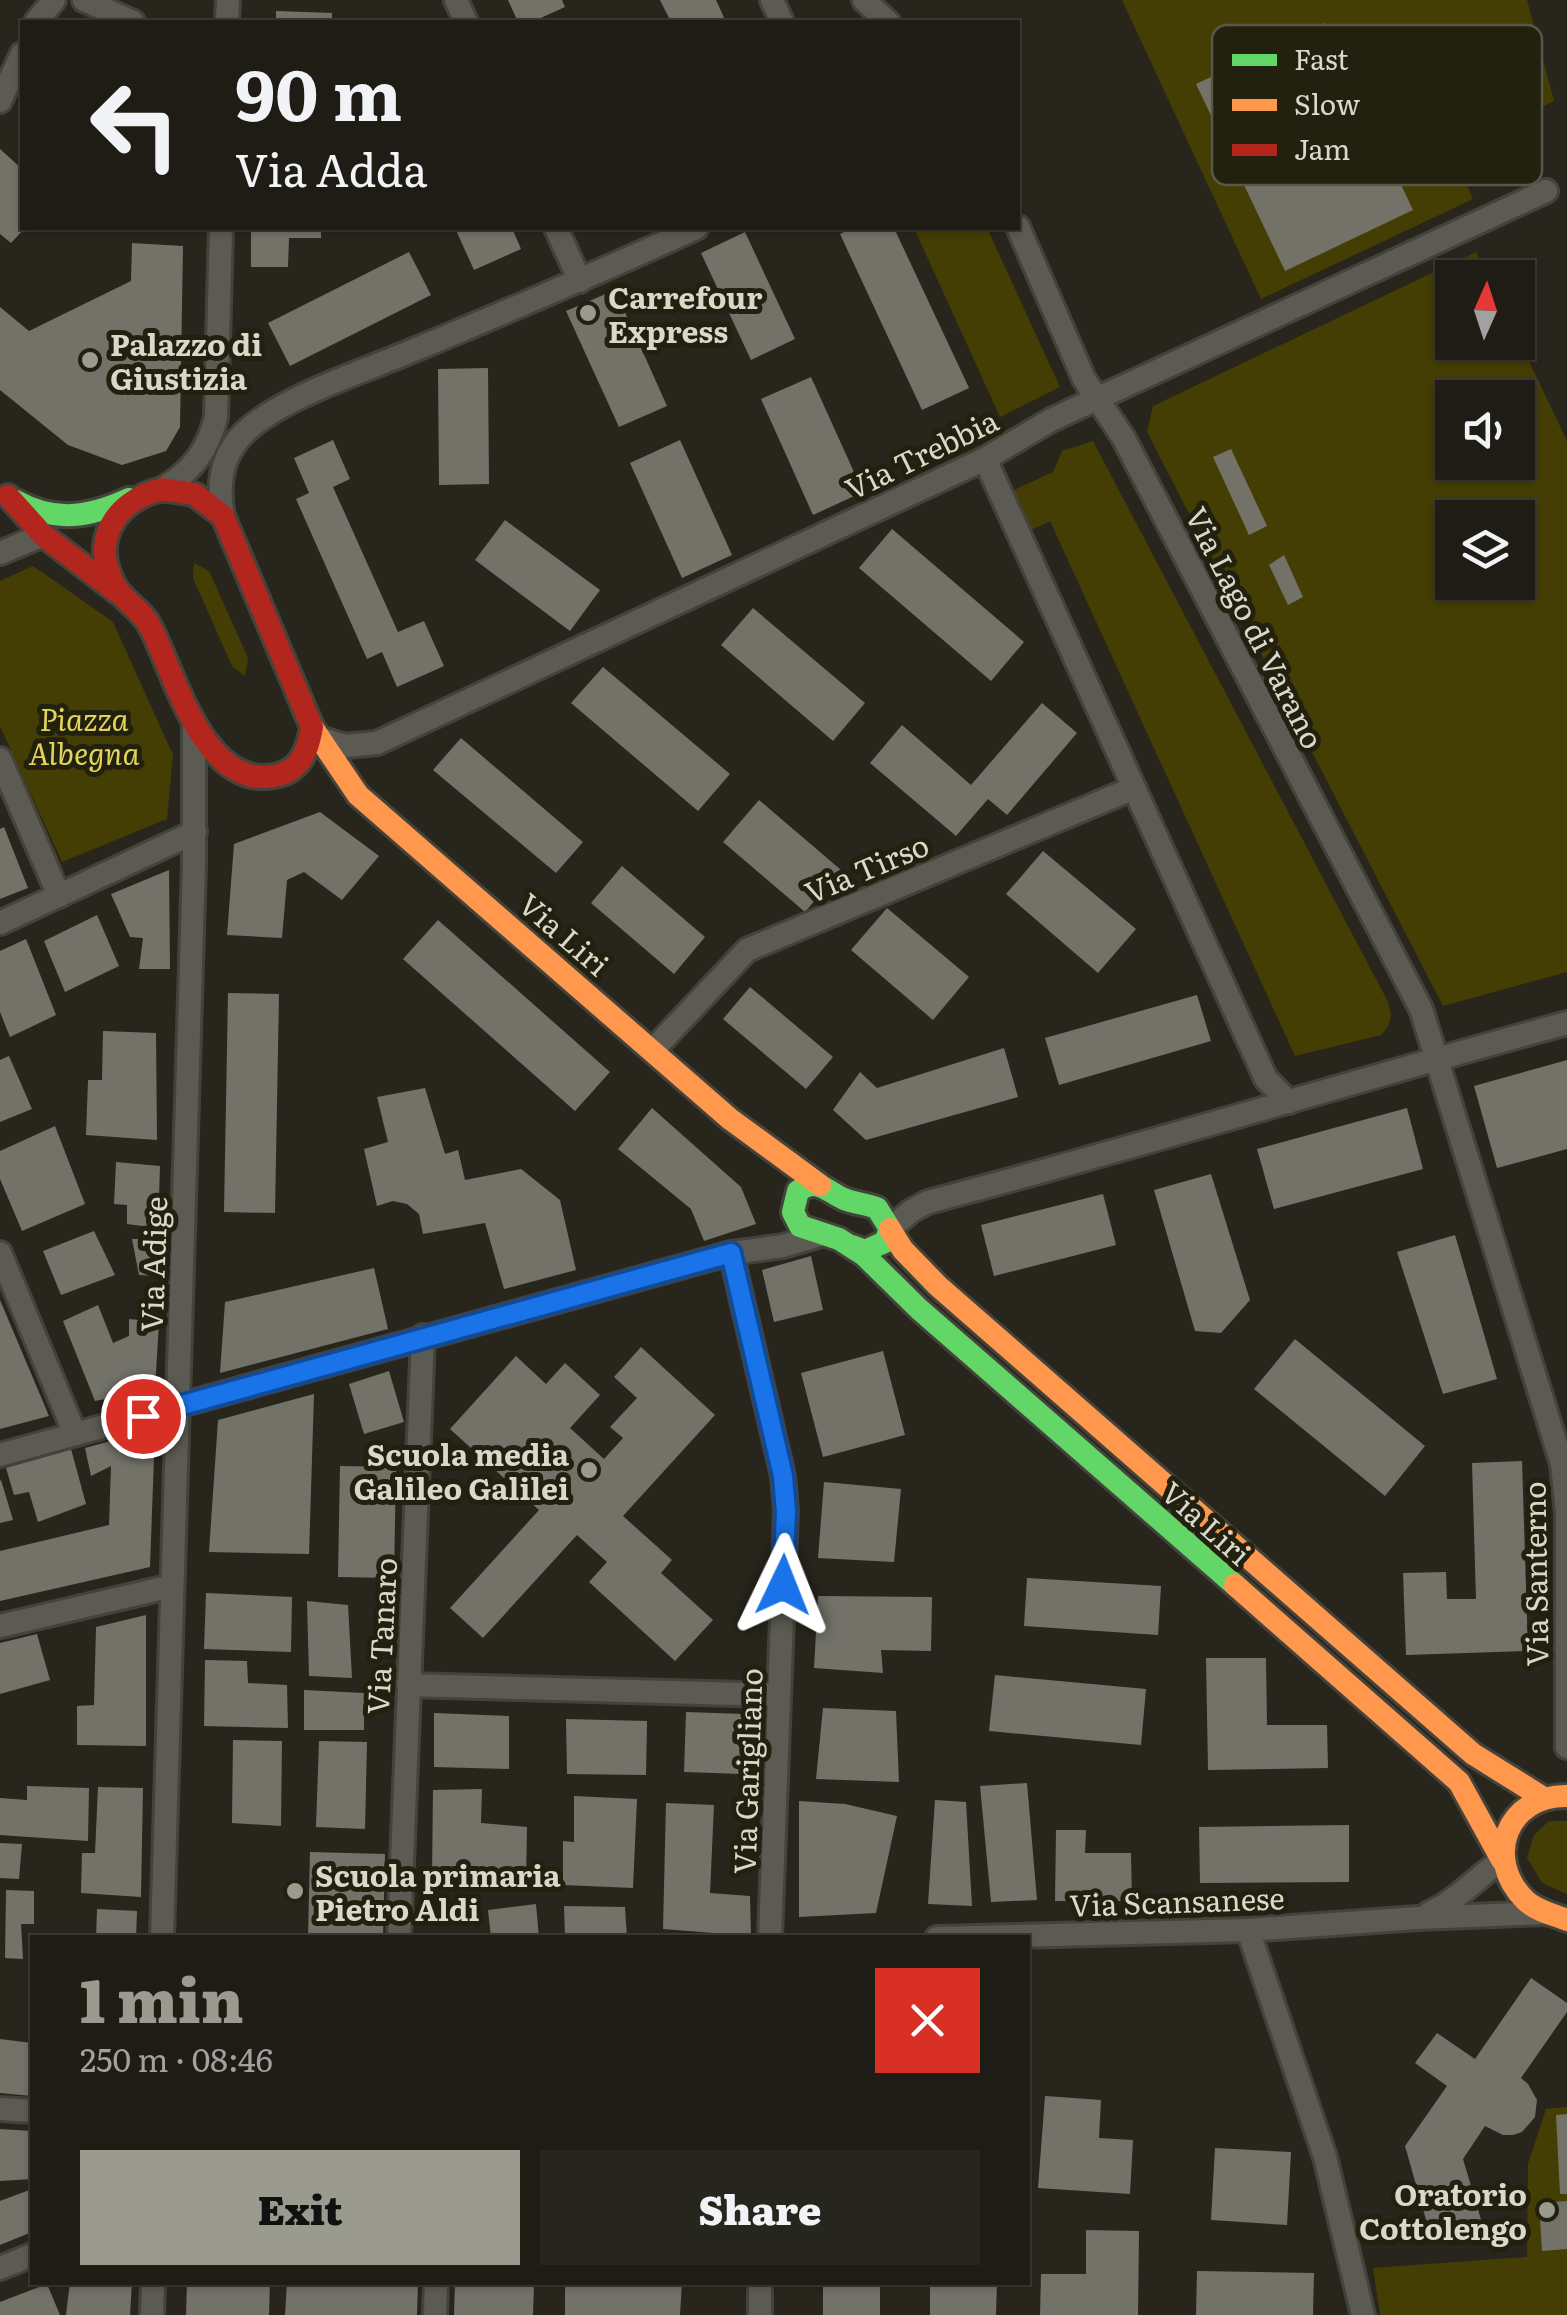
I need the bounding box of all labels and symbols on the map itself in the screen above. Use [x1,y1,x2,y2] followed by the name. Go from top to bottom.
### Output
[1212,25,1542,185] legend
[1294,37,1349,79] text: Fast
[1294,82,1360,124] text: Slow
[1294,127,1350,169] text: Jam
[1435,260,1535,360] north arrow
[608,274,763,352] place label: Carrefour Express
[577,302,599,324] marker: Carrefour Express
[110,321,262,399] place label: Palazzo di Giustizia
[79,349,101,371] marker: Palazzo di Giustizia
[837,397,1006,509] street label: Via Trebbia
[1176,498,1336,756] street label: Via Lago di Varano
[28,696,140,774] park label: Piazza Albegna
[797,821,935,913] street label: Via Tirso
[510,881,620,985] street label: Via Liri
[128,1195,176,1333] street label: Via Adige
[101,1374,186,1459] pin
[354,1431,570,1509] place label: Scuola media Galileo Galilei
[578,1459,600,1481] marker: Scuola media Galileo Galilei
[1152,1470,1262,1574] street label: Via Liri
[1510,1481,1558,1667] street label: Via Santerno
[731,1533,835,1637] position arrow
[354,1556,406,1716] street label: Via Tanaro
[720,1667,772,1875] street label: Via Garigliano
[315,1852,561,1930] place label: Scuola primaria Pietro Aldi
[1069,1874,1285,1926] street label: Via Scansanese
[284,1880,306,1902] marker: Scuola primaria Pietro Aldi
[1359,2171,1527,2249] place label: Oratorio Cottolengo
[1536,2199,1558,2221] marker: Oratorio Cottolengo

